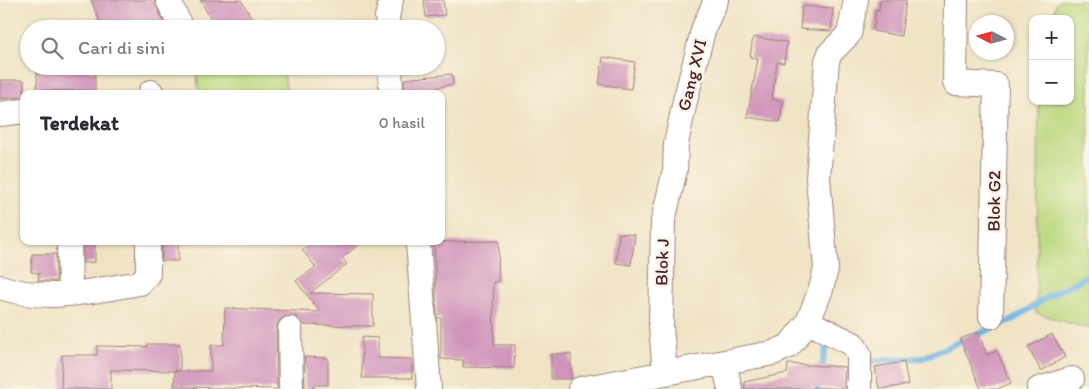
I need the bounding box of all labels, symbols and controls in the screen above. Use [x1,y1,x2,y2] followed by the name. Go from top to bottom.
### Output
[969,15,1014,60] north arrow
[1029,15,1074,105] map controls
[1029,15,1074,60] button: +
[20,20,445,75] search box
[38,34,66,62] icon: search
[78,36,165,59] text: Cari di sini
[672,37,712,113] street label: Gang XVI
[1029,60,1074,105] button: −
[40,110,119,135] text: Terdekat
[379,113,425,132] text: 0 hasil
[982,170,1006,232] street label: Blok G2
[650,238,674,286] street label: Blok J

